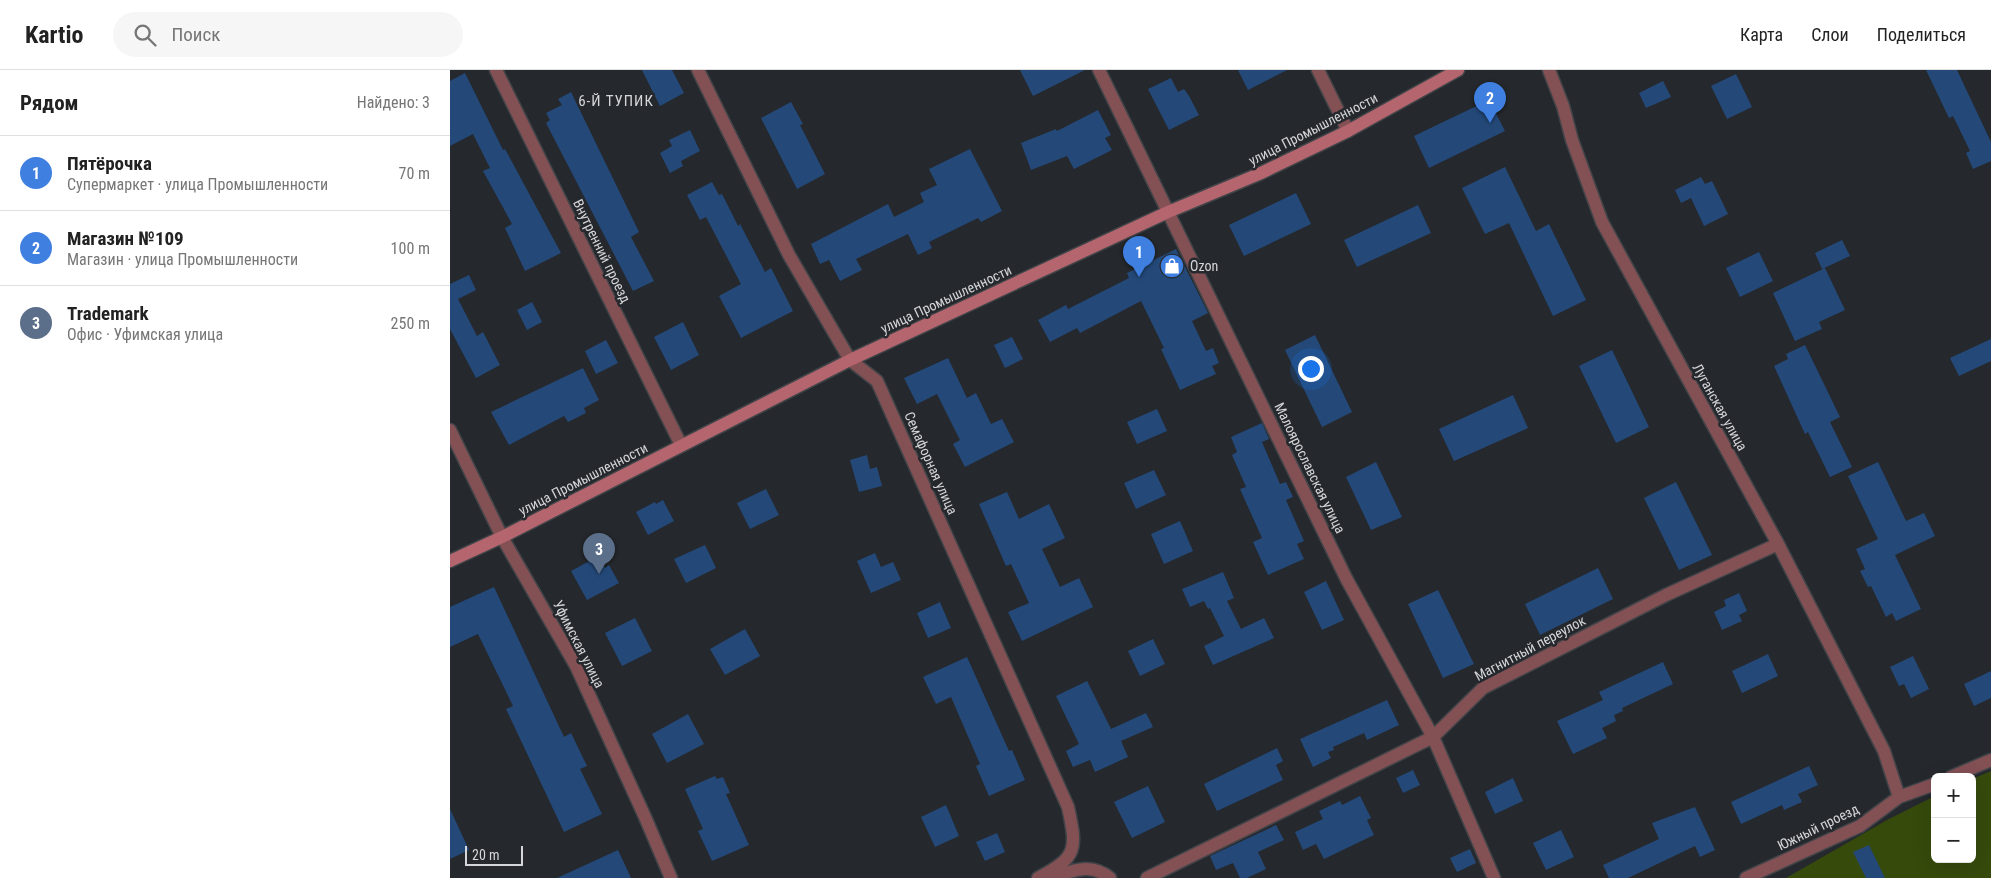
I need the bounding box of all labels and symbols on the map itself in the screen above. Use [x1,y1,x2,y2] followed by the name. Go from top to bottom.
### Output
[1474,82,1506,123] pin: 2
[1246,89,1380,169] street label: улица Промышленности
[578,92,654,110] district label: 6-Й ТУПИК
[570,197,634,306] street label: Внутренний проезд
[1123,236,1155,277] pin: 1
[1159,253,1185,279] shop icon: Ozon
[1190,258,1218,274] place label: Ozon
[878,262,1014,336] street label: улица Промышленности
[1298,356,1324,382] your location
[1689,361,1751,453] street label: Луганская улица
[1271,400,1349,536] street label: Малоярославская улица
[901,409,961,517] street label: Семафорная улица
[516,439,650,519] street label: улица Промышленности
[583,533,615,574] pin: 3
[550,598,608,690] street label: Уфимская улица
[1472,612,1588,684] street label: Магнитный переулок
[1775,800,1862,854] street label: Южный проезд
[465,843,522,866] scale bar

